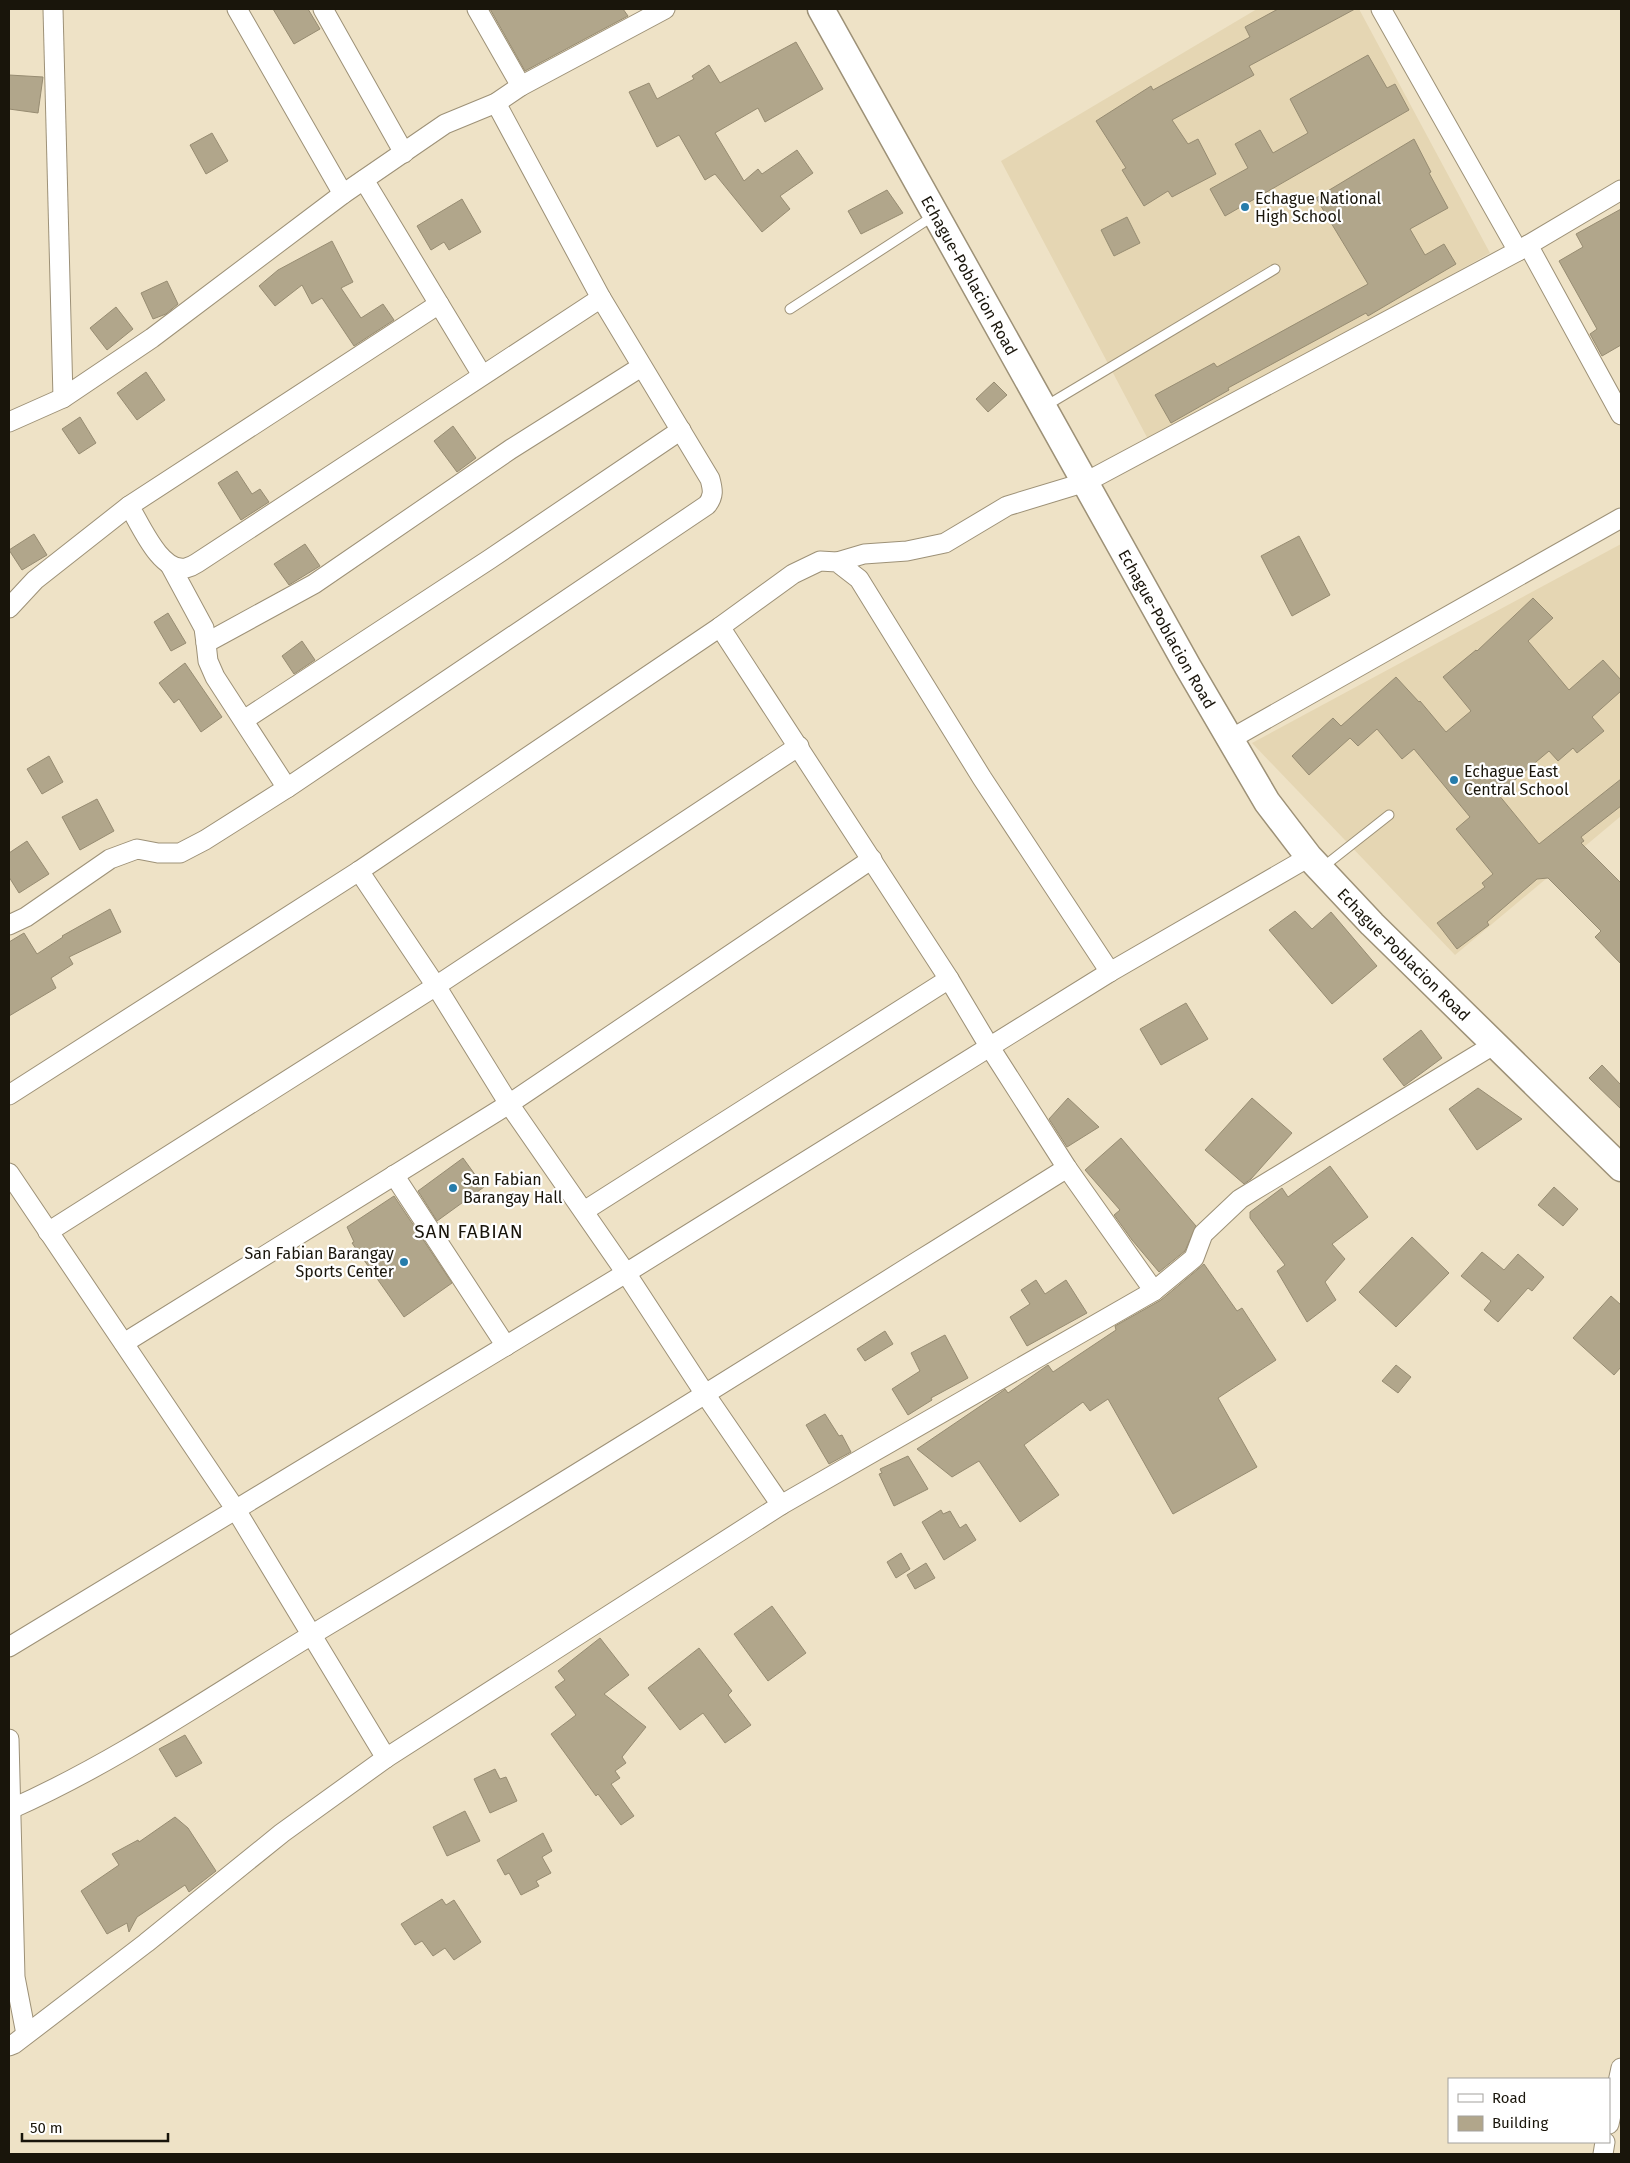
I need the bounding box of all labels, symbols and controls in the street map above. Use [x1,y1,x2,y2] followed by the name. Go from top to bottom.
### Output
[1255,189,1381,226] place label: Echague National High School
[917,193,1021,359] street label: Echague-Poblacion Road
[1239,201,1251,213] marker: Echague National High School
[1114,546,1219,712] street label: Echague-Poblacion Road
[1464,762,1569,799] place label: Echague East Central School
[1448,774,1460,786] marker: Echague East Central School
[1333,884,1474,1025] street label: Echague-Poblacion Road
[463,1170,563,1207] place label: San Fabian Barangay Hall
[447,1182,459,1194] marker: San Fabian Barangay Hall
[414,1220,524,1243] district label: SAN FABIAN
[245,1244,395,1281] place label: San Fabian Barangay Sports Center
[398,1256,410,1268] marker: San Fabian Barangay Sports Center
[1448,2078,1610,2143] legend
[1492,2089,1527,2107] text: Road
[22,2110,169,2142] scale bar
[1492,2114,1548,2132] text: Building
[30,2119,63,2137] text: 50 m

